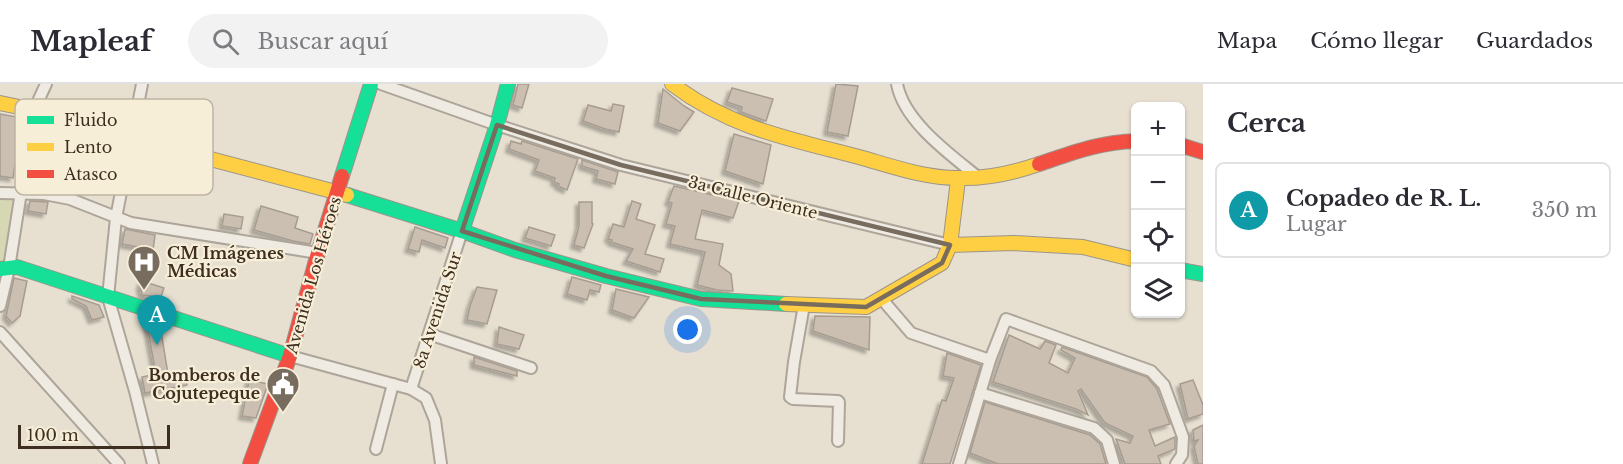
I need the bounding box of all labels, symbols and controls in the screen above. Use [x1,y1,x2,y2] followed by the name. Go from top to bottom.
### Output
[188,14,608,68] search box
[30,24,152,59] text: Mapleaf
[209,25,242,58] icon: search
[257,28,388,55] text: Buscar aquí
[1217,28,1277,54] text: Mapa
[1310,28,1443,54] text: Cómo llegar
[1476,28,1593,54] text: Guardados
[15,99,213,195] legend
[1131,102,1185,318] map controls
[1131,102,1185,156] button: +
[1227,107,1306,139] text: Cerca
[64,110,117,130] text: Fluido
[64,137,112,157] text: Lento
[1131,156,1185,210] button: −
[63,164,117,184] text: Atasco
[686,171,820,223] street label: 3a Calle Oriente
[1286,185,1481,212] text: Copadeo de R. L.
[281,194,345,357] street label: Avenida Los Héroes
[1240,198,1257,222] text: A
[1532,198,1597,222] text: 350 m
[1131,210,1185,264] button: locate
[1286,212,1347,236] text: Lugar
[167,243,284,281] place label: CM Imágenes Médicas
[126,244,162,291] hospital icon: CM Imágenes Médicas
[409,249,465,371] street label: 8a Avenida Sur
[1131,264,1185,318] button: layers
[138,296,176,345] pin: A
[673,315,702,344] your location
[148,365,260,403] place label: Bomberos de Cojutepeque
[265,366,301,413] public building icon: Bomberos de Cojutepeque
[18,422,170,450] scale bar
[27,425,79,445] text: 100 m

